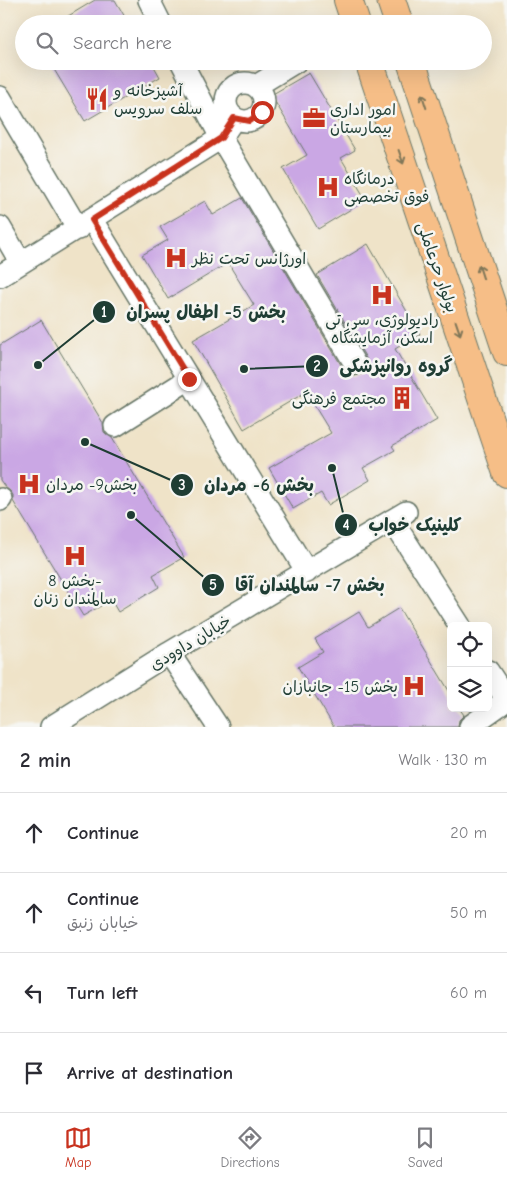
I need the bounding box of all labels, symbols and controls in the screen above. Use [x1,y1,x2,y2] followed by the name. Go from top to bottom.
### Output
[15,15,492,70] search box
[33,29,61,57] icon: search
[73,32,172,54] text: Search here
[112,82,202,119] place label: آشپزخانه و سلف سرویس
[84,86,110,112] restaurant icon: آشپزخانه و سلف سرویس
[419,93,429,109] one-way arrow
[251,101,274,124] route start
[330,101,396,137] place label: امور اداری بیمارستان
[301,105,327,131] office icon: امور اداری بیمارستان
[397,149,406,165] one-way arrow
[344,169,429,207] place label: درمانگاه فوق تخصصی
[315,174,341,200] hospital icon: درمانگاه فوق تخصصی
[412,220,461,315] street label: بولوار حرعاملی
[163,245,189,271] hospital icon: اورژانس تحت نظر
[190,250,306,268] place label: اورژانس تحت نظر
[476,265,485,280] one-way arrow
[369,282,395,308] hospital icon: رادیولوژی، سی تی اسکن، آزمایشگاه
[91,295,296,328] callout: بخش 5- اطفال پسران
[126,302,286,324] text: بخش 5- اطفال پسران
[101,303,107,321] text: 1
[325,311,439,347] place label: رادیولوژی، سی تی اسکن، آزمایشگاه
[454,320,464,336] one-way arrow
[305,350,462,383] callout: گروه روانپزشکی
[340,355,452,378] text: گروه روانپزشکی
[313,357,321,375] text: 2
[178,368,201,391] route end
[389,385,415,411] building icon: مجتمع فرهنگی
[292,389,386,410] place label: مجتمع فرهنگی
[170,468,324,501] callout: بخش 6- مردان
[16,471,42,497] hospital icon: بخش9- مردان
[204,475,314,496] text: بخش 6- مردان
[46,476,138,494] place label: بخش9- مردان
[178,476,186,494] text: 3
[333,508,471,541] callout: کلینیک خواب
[369,515,462,536] text: کلینیک خواب
[342,516,350,534] text: 4
[62,543,88,569] hospital icon: بخش 8- سالمندان زنان
[200,568,395,601] callout: بخش 7- سالمندان آقا
[33,572,117,608] place label: بخش 8- سالمندان زنان
[235,575,385,596] text: بخش 7- سالمندان آقا
[209,576,217,594] text: 5
[147,612,234,674] street label: خیابان داوودی
[447,622,492,712] map controls
[447,622,492,667] button: locate
[447,667,492,712] button: layers
[401,673,427,699] hospital icon: بخش 15- جانبازان
[283,678,398,696] place label: بخش 15- جانبازان
[20,748,71,772] text: 2 min
[398,751,487,769] text: Walk · 130 m
[20,819,48,847] icon: ahead
[67,822,139,844] text: Continue
[450,824,487,842] text: 20 m
[67,888,139,910] text: Continue
[20,899,48,927] icon: ahead
[450,904,487,922] text: 50 m
[67,914,139,932] text: خیابان زنبق
[20,979,48,1007] icon: left
[67,982,138,1004] text: Turn left
[450,984,487,1002] text: 60 m
[20,1059,48,1087] icon: arrive
[67,1062,233,1084] text: Arrive at destination
[64,1124,92,1171] tab: Map
[220,1124,280,1171] tab: Directions
[408,1124,443,1171] tab: Saved

